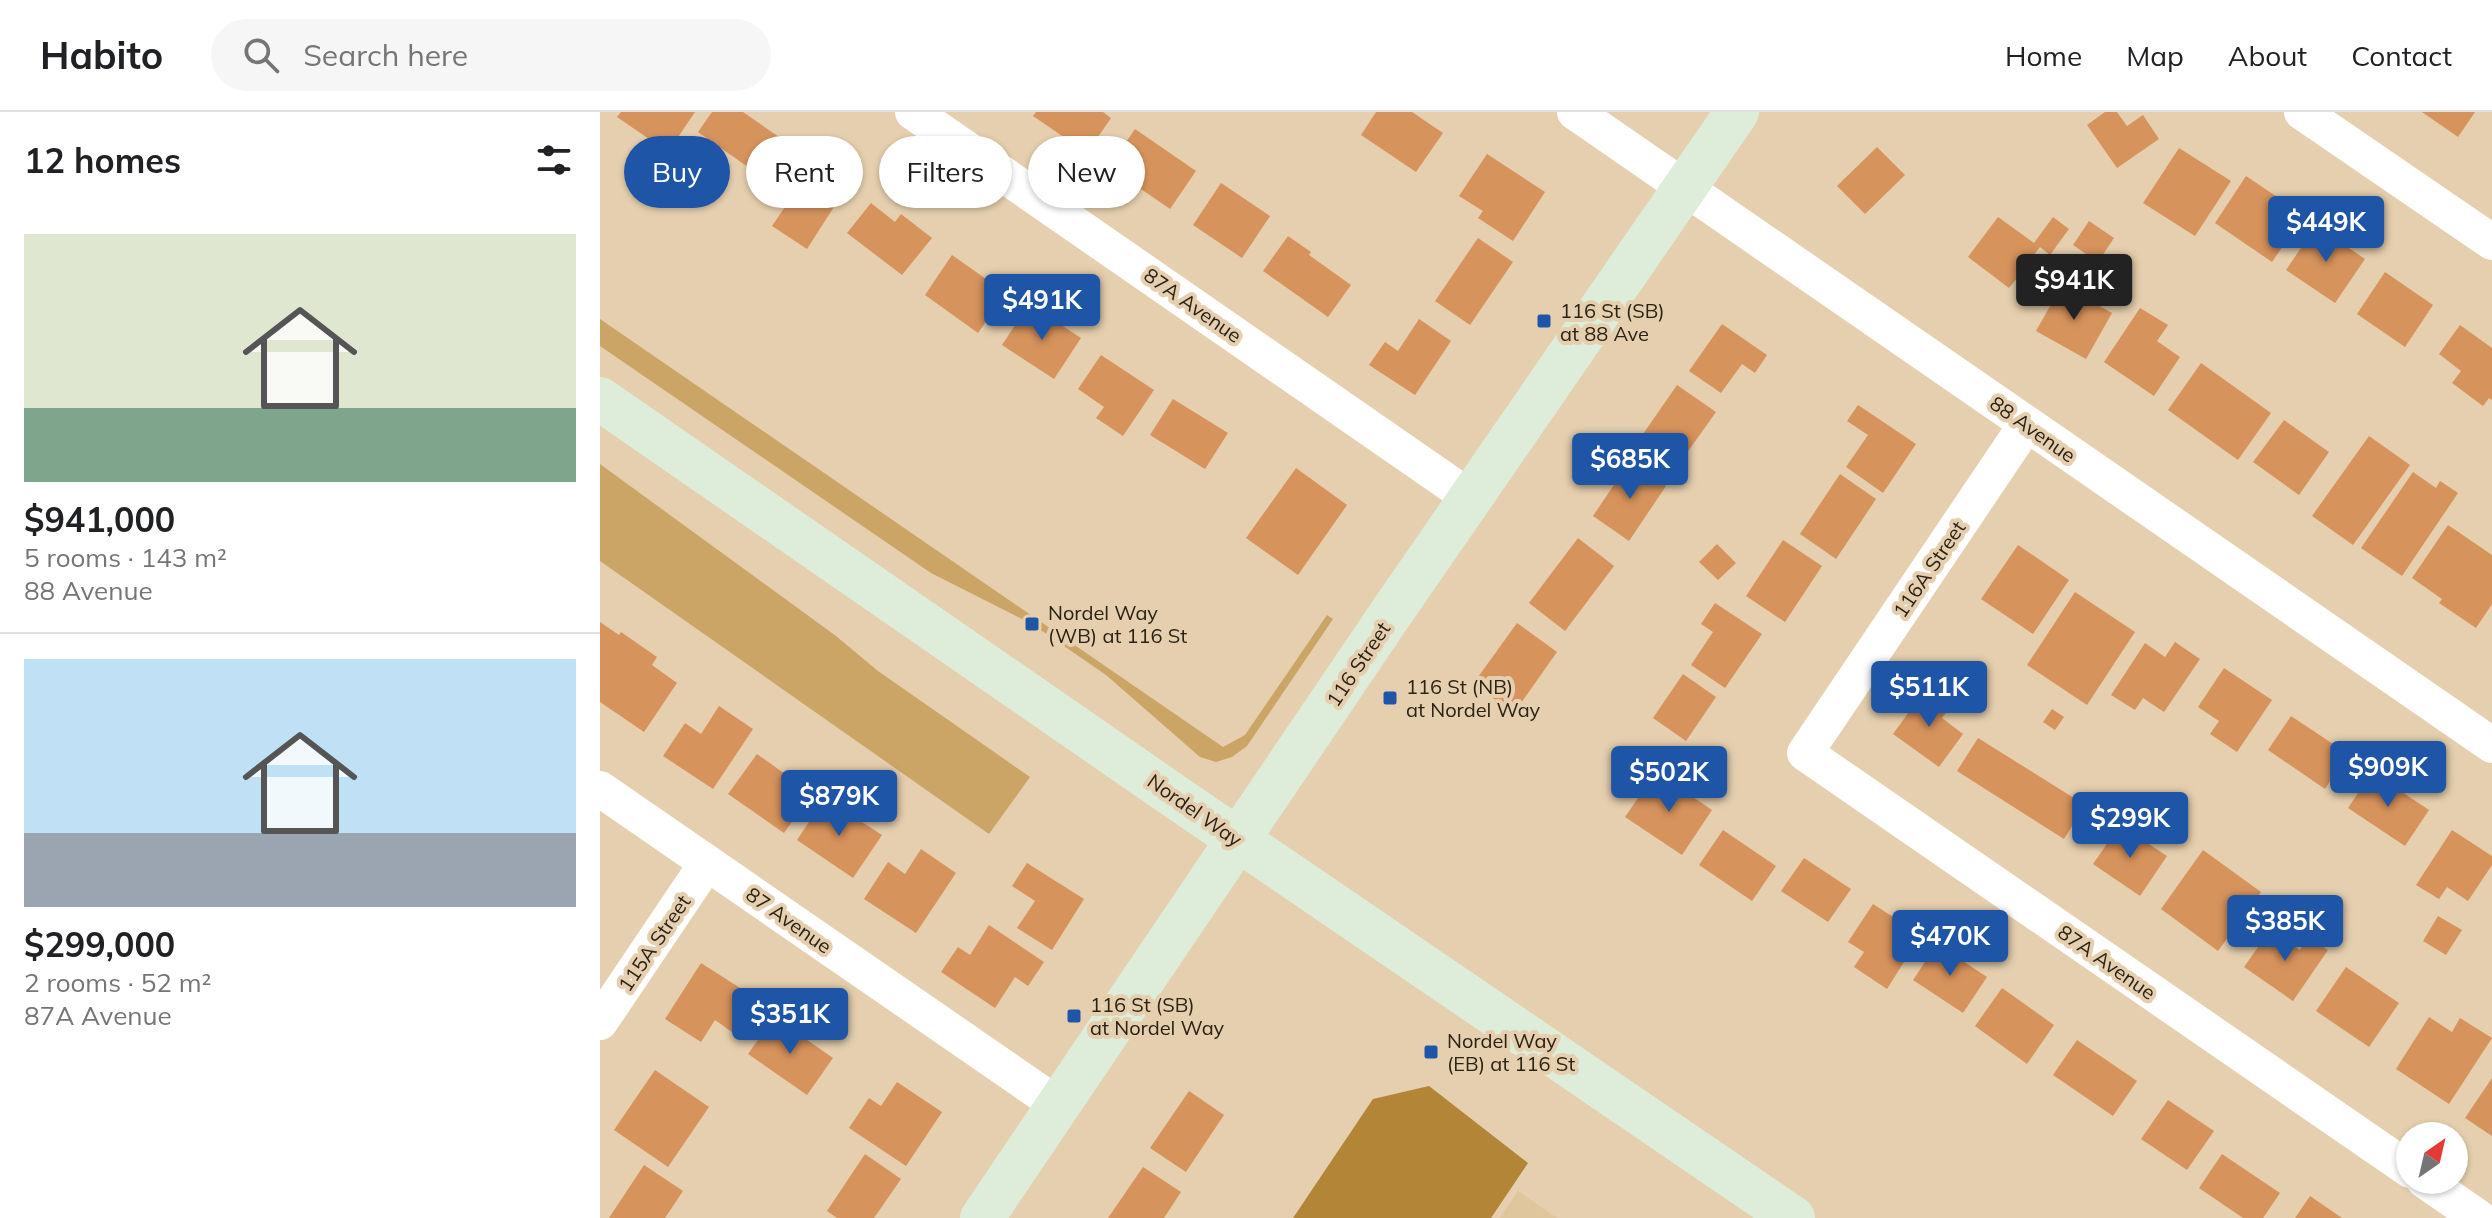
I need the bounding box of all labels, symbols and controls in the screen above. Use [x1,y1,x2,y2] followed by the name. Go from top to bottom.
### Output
[211,19,771,91] search box
[40,31,163,79] text: Habito
[239,33,283,77] icon: search
[303,36,468,74] text: Search here
[2005,38,2082,73] text: Home
[2126,38,2184,73] text: Map
[2228,38,2307,73] text: About
[2351,38,2452,73] text: Contact
[624,136,730,208] chip: Buy
[746,136,863,208] chip: Rent
[879,136,1012,208] chip: Filters
[1028,136,1145,208] chip: New
[532,138,576,182] icon: filters
[24,139,181,182] text: 12 homes
[2270,196,2382,264] pin: $449K
[2286,205,2366,238] text: $449K
[2018,254,2130,322] pin: $941K
[1139,262,1247,348] street label: 87A Avenue
[2034,263,2114,296] text: $941K
[986,274,1098,342] pin: $491K
[1002,283,1082,316] text: $491K
[228,286,372,430] icon: home
[1560,298,1665,346] place label: 116 St (SB) at 88 Ave
[1535,312,1553,330] marker: 116 St (SB) at 88 Ave
[1985,390,2081,468] street label: 88 Avenue
[1574,433,1686,501] pin: $685K
[1590,442,1670,475] text: $685K
[24,498,175,541] text: $941,000
[1888,516,1970,622] street label: 116A Street
[24,541,227,574] text: 5 rooms · 143 m²
[24,574,153,607] text: 88 Avenue
[1048,600,1187,648] place label: Nordel Way (WB) at 116 St
[1023,615,1041,633] marker: Nordel Way (WB) at 116 St
[1321,617,1395,711] street label: 116 Street
[1873,661,1985,729] pin: $511K
[1889,670,1969,703] text: $511K
[1406,674,1541,722] place label: 116 St (NB) at Nordel Way
[1381,689,1399,707] marker: 116 St (NB) at Nordel Way
[228,711,372,855] icon: home
[2332,741,2444,809] pin: $909K
[1613,746,1725,814] pin: $502K
[2348,750,2428,783] text: $909K
[1629,755,1709,788] text: $502K
[1143,768,1248,852] street label: Nordel Way
[783,770,895,838] pin: $879K
[799,779,879,812] text: $879K
[2074,792,2186,860] pin: $299K
[2090,801,2170,834] text: $299K
[741,881,837,959] street label: 87 Avenue
[613,890,695,996] street label: 115A Street
[2229,895,2341,963] pin: $385K
[2245,904,2325,937] text: $385K
[1894,910,2006,978] pin: $470K
[1910,919,1990,952] text: $470K
[2053,919,2161,1005] street label: 87A Avenue
[24,923,175,966] text: $299,000
[24,966,211,999] text: 2 rooms · 52 m²
[734,988,846,1056] pin: $351K
[1090,992,1225,1040] place label: 116 St (SB) at Nordel Way
[750,997,830,1030] text: $351K
[24,999,172,1032] text: 87A Avenue
[1065,1007,1083,1025] marker: 116 St (SB) at Nordel Way
[1447,1028,1575,1076] place label: Nordel Way (EB) at 116 St
[1422,1043,1440,1061] marker: Nordel Way (EB) at 116 St
[2396,1122,2468,1194] north arrow
[2396,1122,2468,1194] map controls

